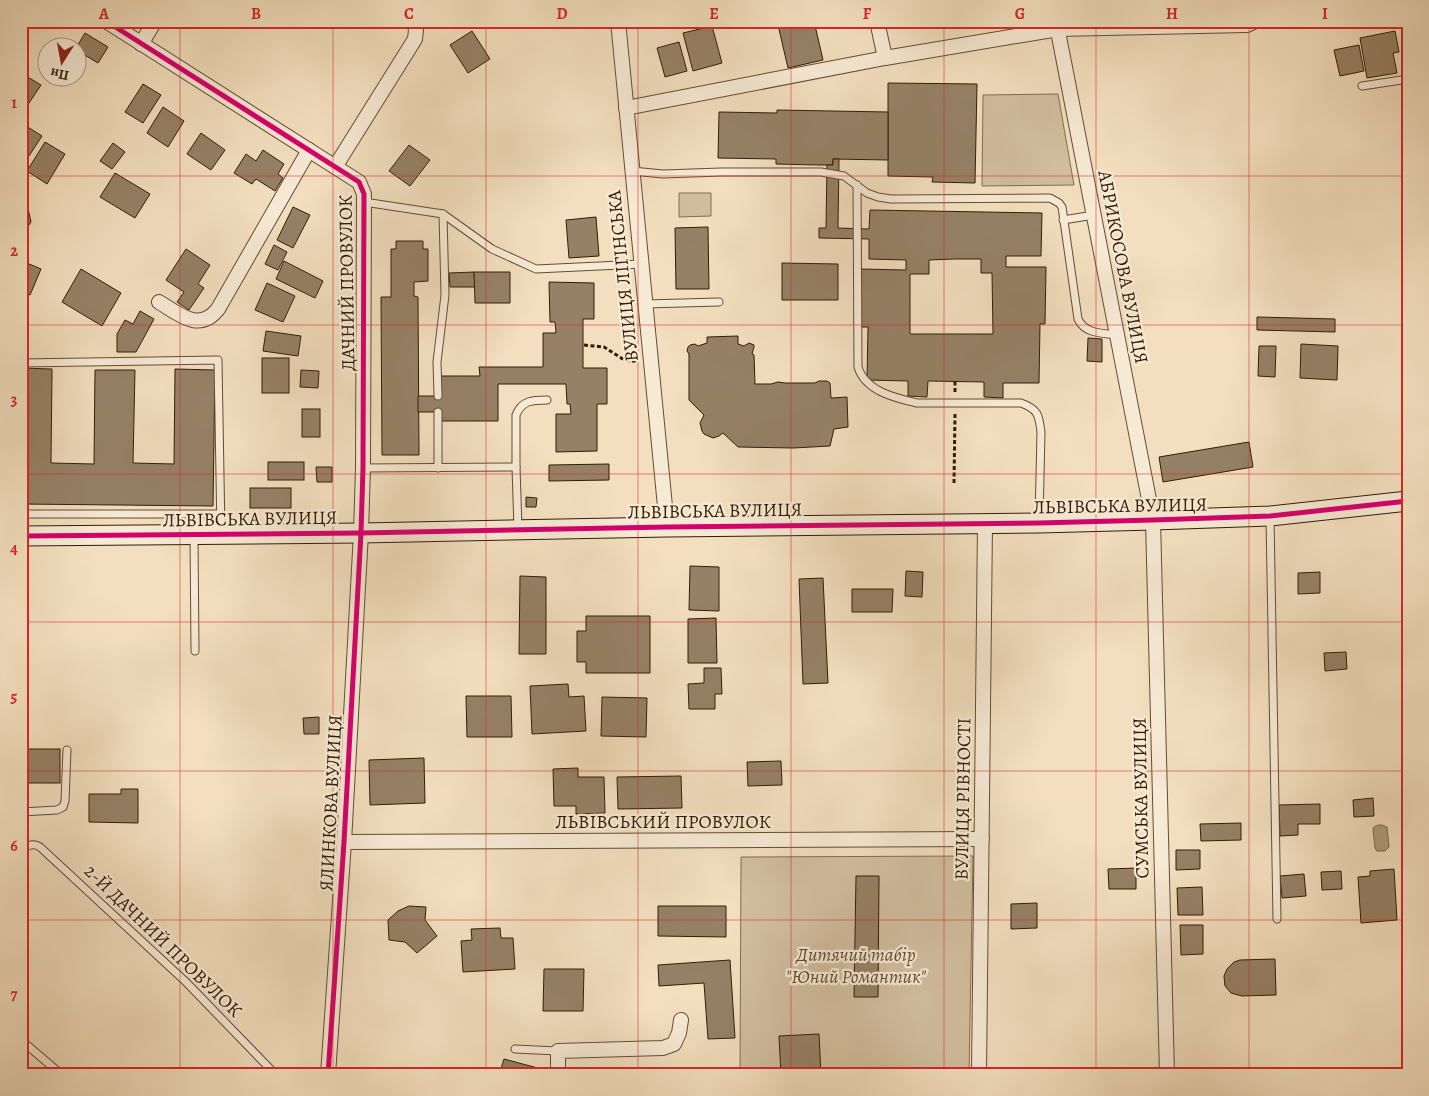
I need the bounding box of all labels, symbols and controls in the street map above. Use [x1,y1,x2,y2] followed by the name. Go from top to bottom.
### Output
[98,3,110,25] text: A
[251,3,261,25] text: B
[404,3,414,25] text: C
[556,3,568,25] text: D
[709,3,719,25] text: E
[863,3,872,25] text: F
[1015,3,1025,25] text: G
[1166,3,1178,25] text: H
[1322,3,1328,25] text: I
[38,38,88,88] north arrow
[49,63,70,85] text: Пн
[11,92,17,114] text: 1
[1091,167,1155,366] street label: АБРИКОСОВА ВУЛИЦЯ
[601,188,645,363] street label: ВУЛИЦЯ ЛІГІНСЬКА
[332,195,362,371] street label: ДАЧНИЙ ПРОВУЛОК
[10,240,18,262] text: 2
[11,389,18,411] text: 3
[1032,491,1208,521] street label: ЛЬВІВСЬКА ВУЛИЦЯ
[627,496,803,526] street label: ЛЬВІВСЬКА ВУЛИЦЯ
[162,504,338,534] street label: ЛЬВІВСЬКА ВУЛИЦЯ
[10,538,18,560] text: 4
[11,686,18,708] text: 5
[313,714,349,892] street label: ЯЛИНКОВА ВУЛИЦЯ
[1127,717,1155,879] street label: СУМСЬКА ВУЛИЦЯ
[949,718,977,880] street label: ВУЛИЦЯ РІВНОСТІ
[555,809,771,835] street label: ЛЬВІВСЬКИЙ ПРОВУЛОК
[10,835,18,857] text: 6
[78,859,248,1023] street label: 2-Й ДАЧНИЙ ПРОВУЛОК
[786,942,927,990] park label: Дитячий табір "Юний Романтик"
[11,984,18,1006] text: 7

